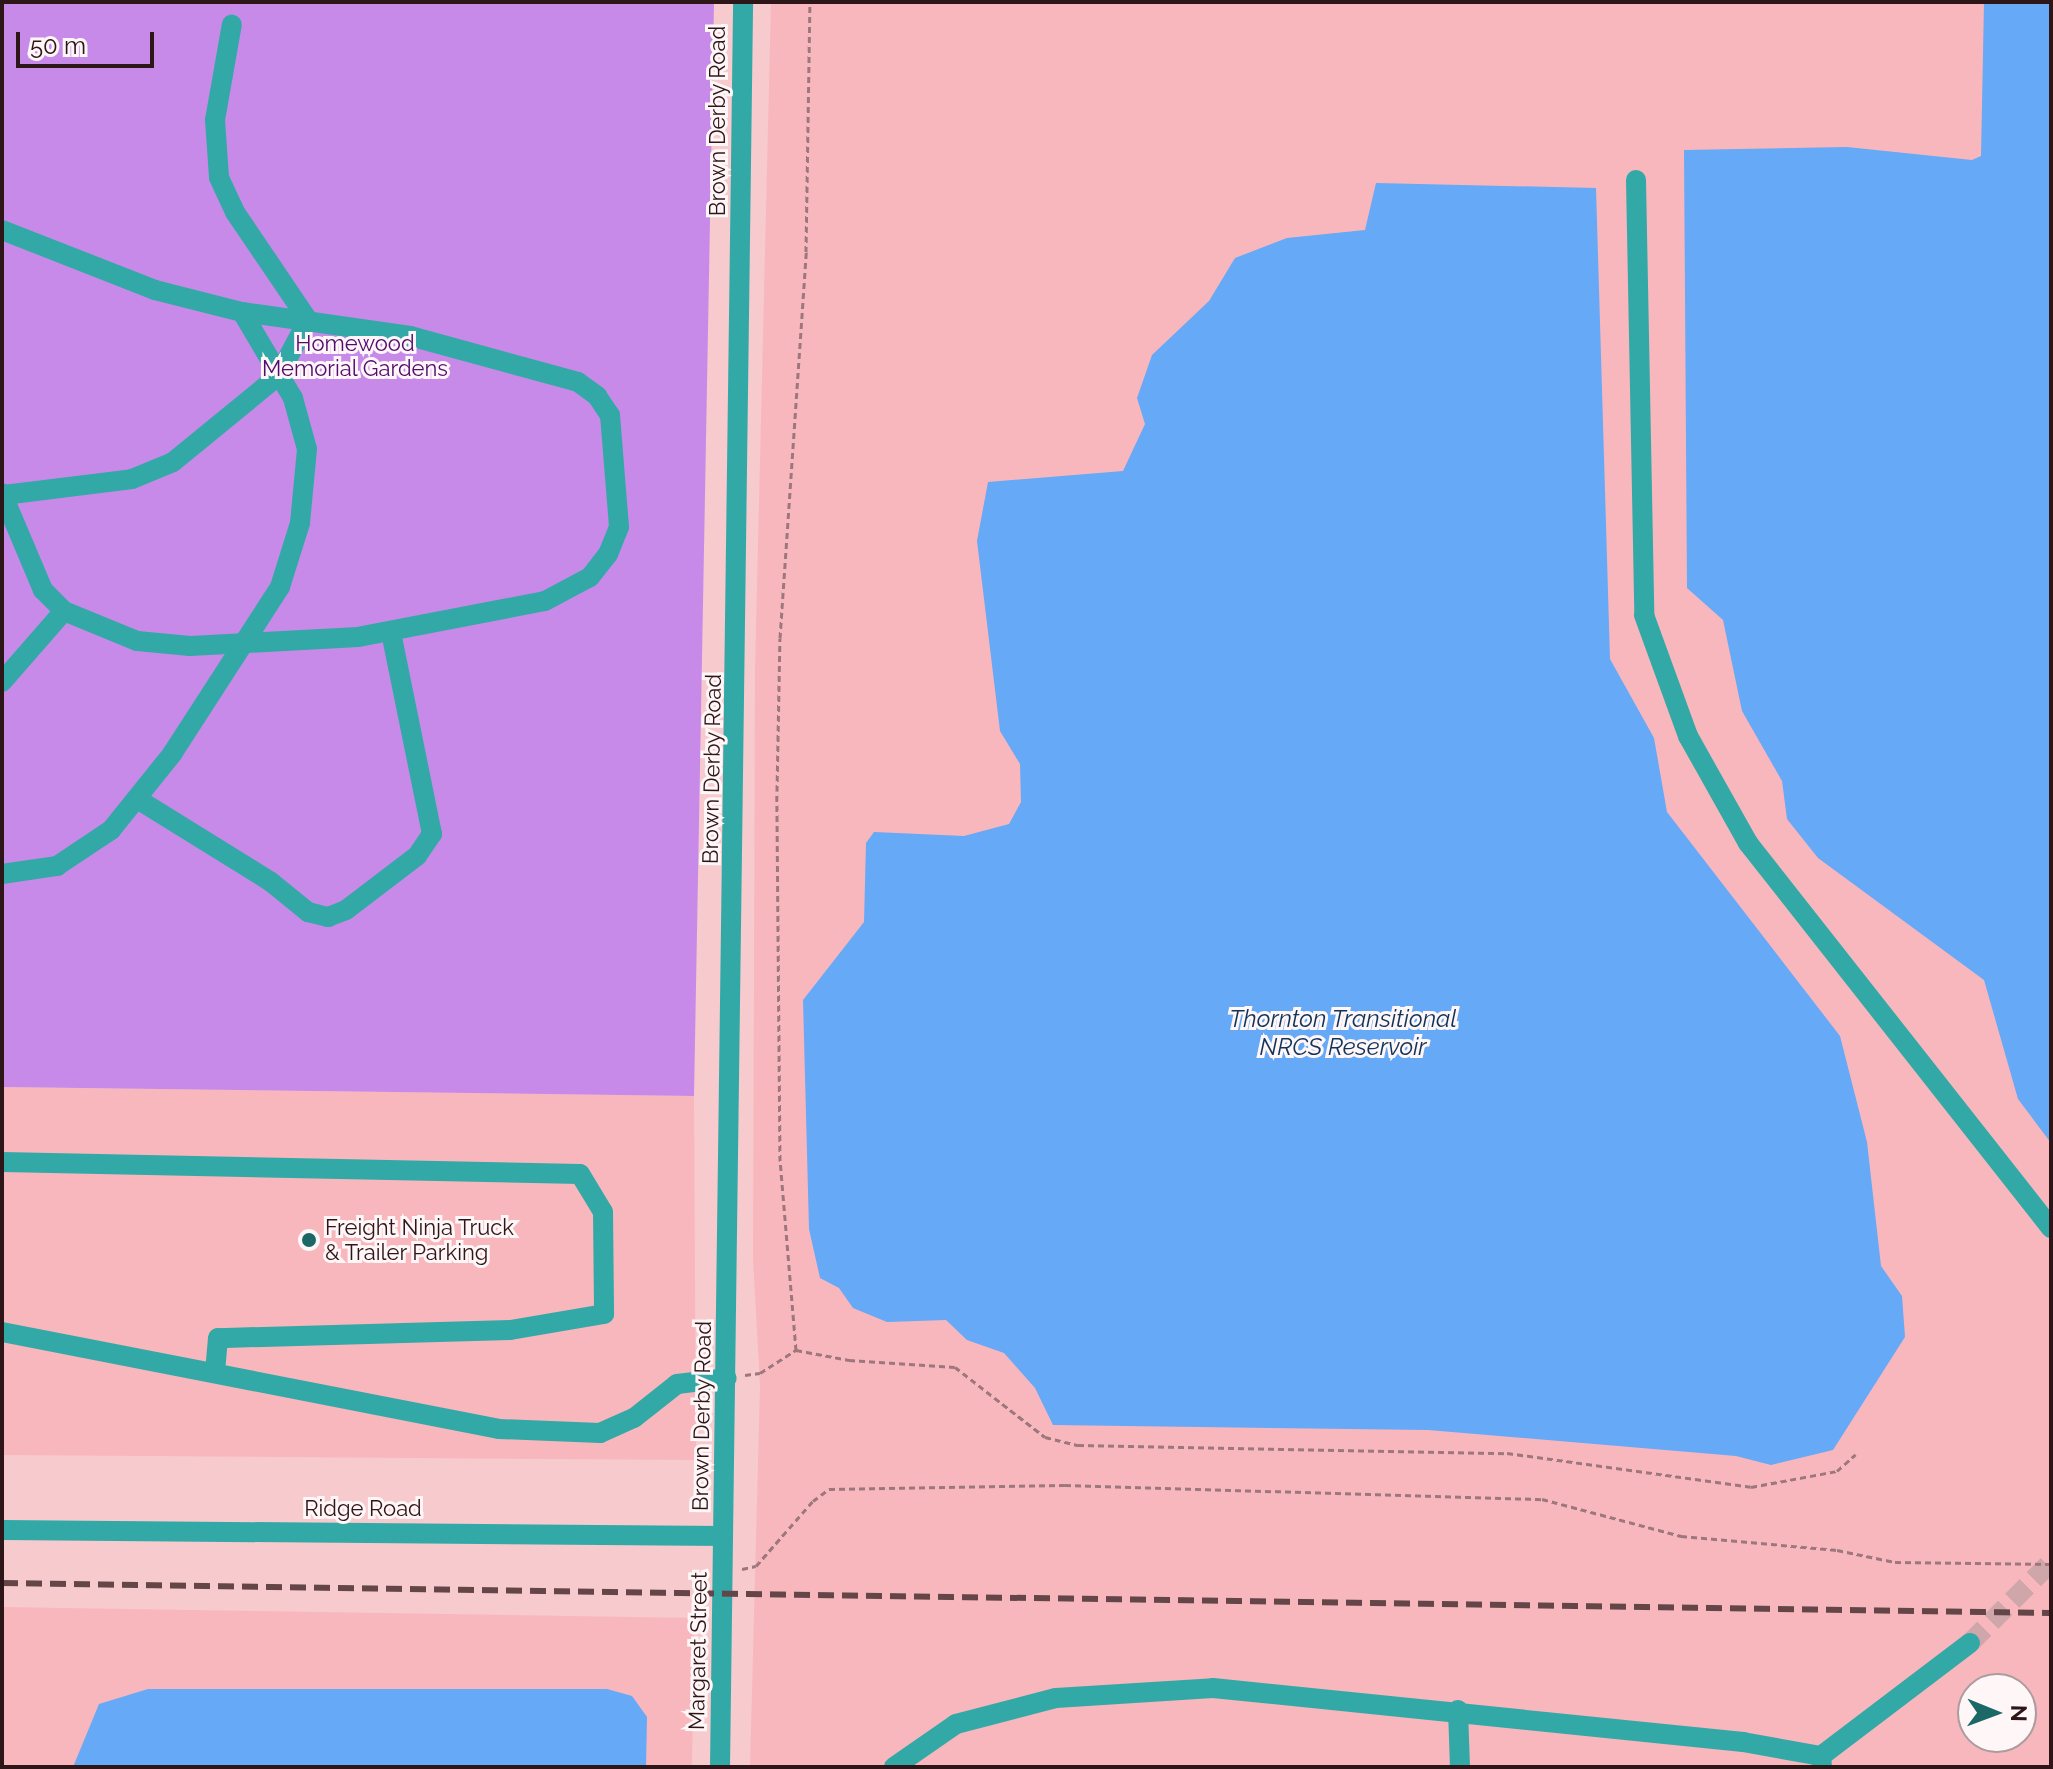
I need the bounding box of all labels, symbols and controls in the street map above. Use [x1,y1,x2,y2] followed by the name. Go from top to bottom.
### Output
[20,16,158,66] scale bar
[705,26,731,216] street label: Brown Derby Road
[30,31,86,60] text: 50 m
[262,330,448,382] park label: Homewood Memorial Gardens
[697,673,727,865] street label: Brown Derby Road
[1229,1005,1457,1061] water label: Thornton Transitional NRCS Reservoir
[325,1214,515,1266] place label: Freight Ninja Truck & Trailer Parking
[300,1231,318,1249] marker: Freight Ninja Truck & Trailer Parking
[687,1320,717,1512] street label: Brown Derby Road
[304,1496,422,1522] street label: Ridge Road
[683,1572,713,1730] street label: Margaret Street
[1957,1673,2037,1753] north arrow
[2006,1705,2032,1722] text: N

